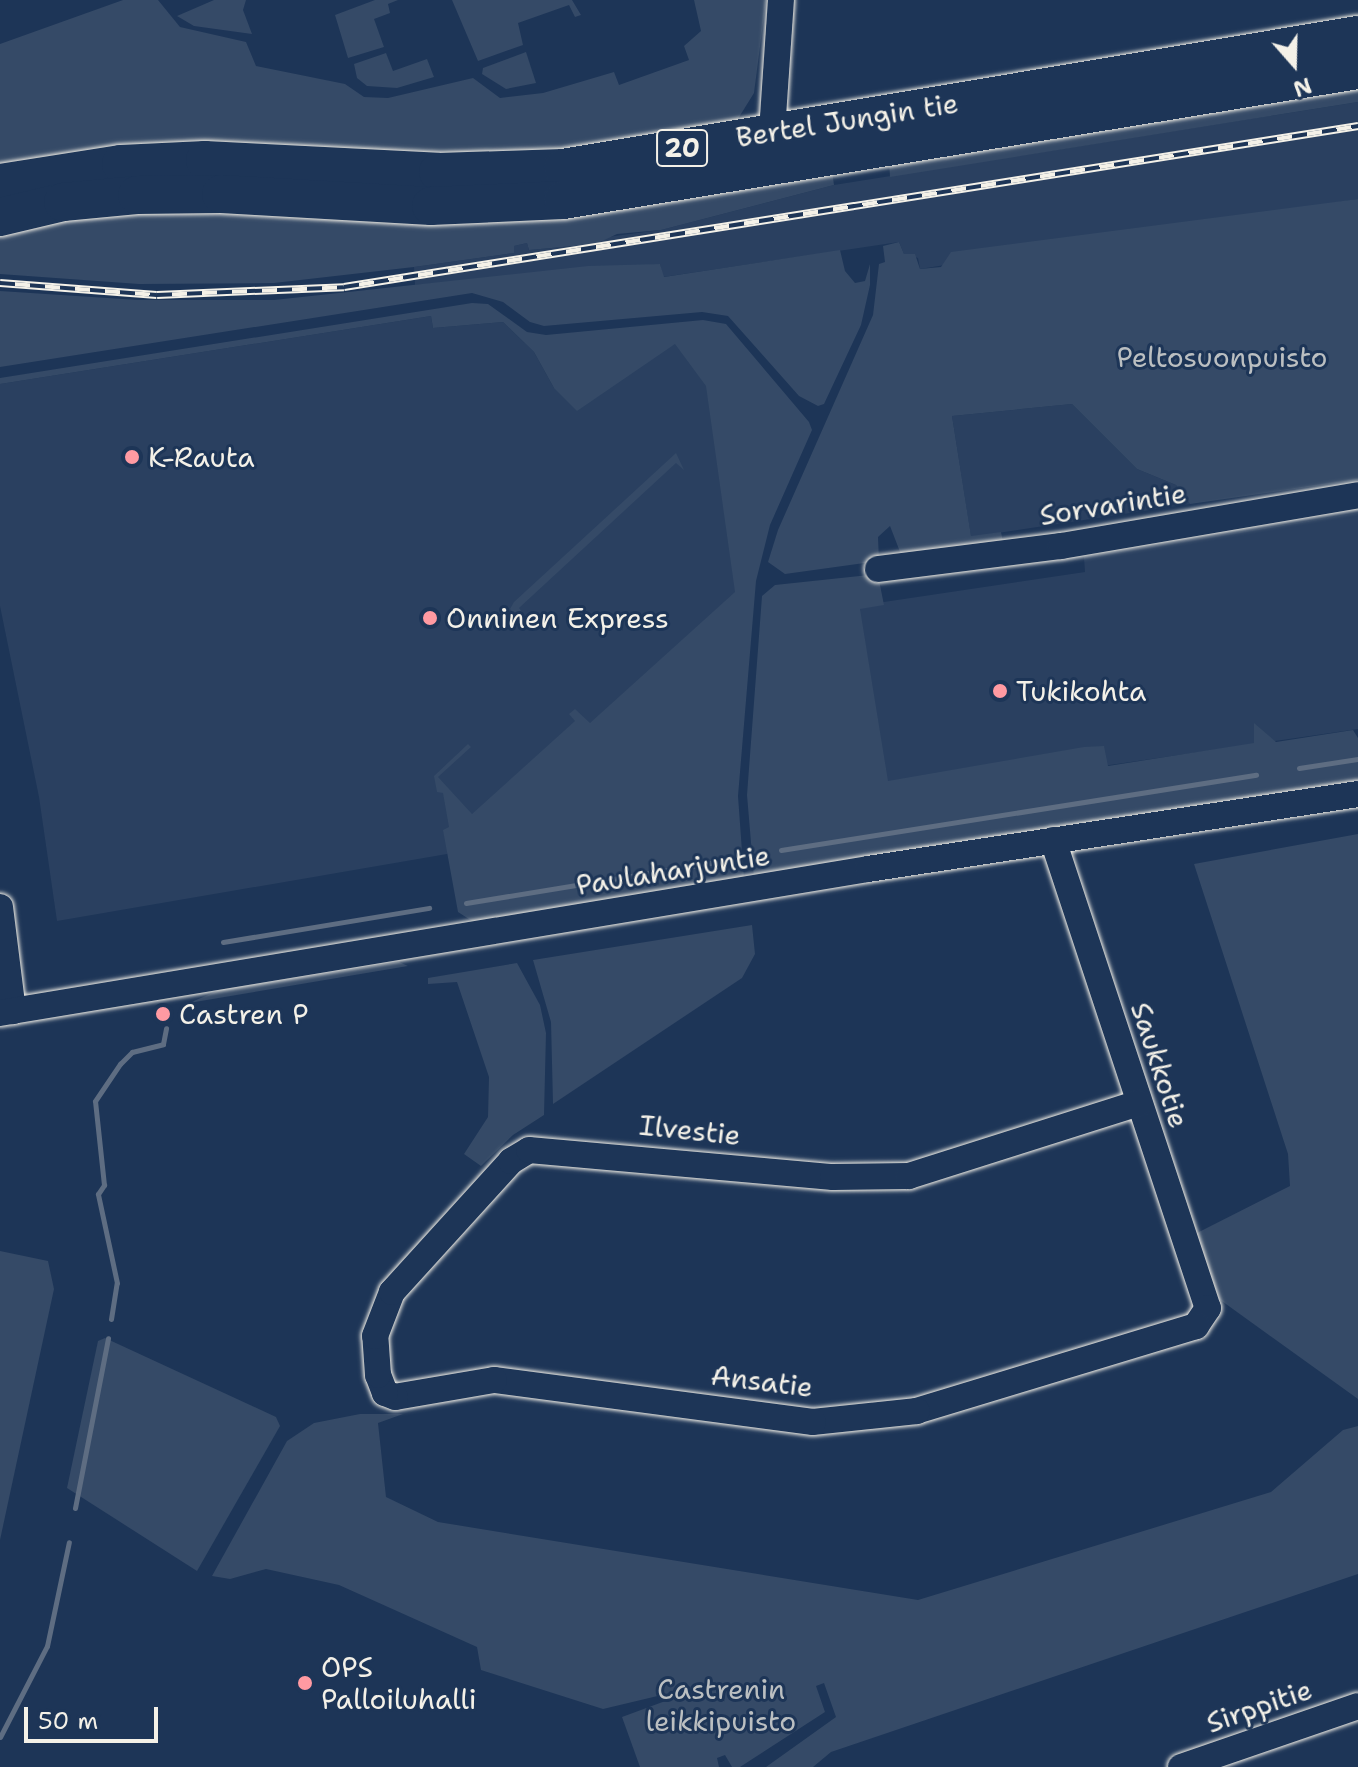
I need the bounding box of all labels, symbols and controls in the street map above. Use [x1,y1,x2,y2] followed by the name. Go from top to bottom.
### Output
[1254,24,1334,104] north arrow
[1289,70,1316,104] text: N
[734,86,960,154] street label: Bertel Jungin tie
[656,126,708,170] road number: 20
[1117,340,1327,374] park label: Peltosuonpuisto
[148,440,255,474] place label: K-Rauta
[123,448,141,466] marker: K-Rauta
[1037,476,1189,532] street label: Sorvarintie
[446,601,669,635] place label: Onninen Express
[421,609,439,627] marker: Onninen Express
[1016,674,1147,708] place label: Tukikohta
[991,682,1009,700] marker: Tukikohta
[574,838,772,902] street label: Paulaharjuntie
[179,997,309,1031] place label: Castren P
[1124,998,1196,1132] street label: Saukkotie
[154,1005,172,1023] marker: Castren P
[638,1108,742,1152] street label: Ilvestie
[709,1358,815,1404] street label: Ansatie
[321,1650,477,1716] place label: OPS Palloiluhalli
[646,1672,796,1738] park label: Castrenin leikkipuisto
[1202,1672,1316,1740] street label: Sirppitie
[296,1674,314,1692] marker: OPS Palloiluhalli
[28,1691,162,1741] scale bar
[38,1705,98,1737] text: 50 m

